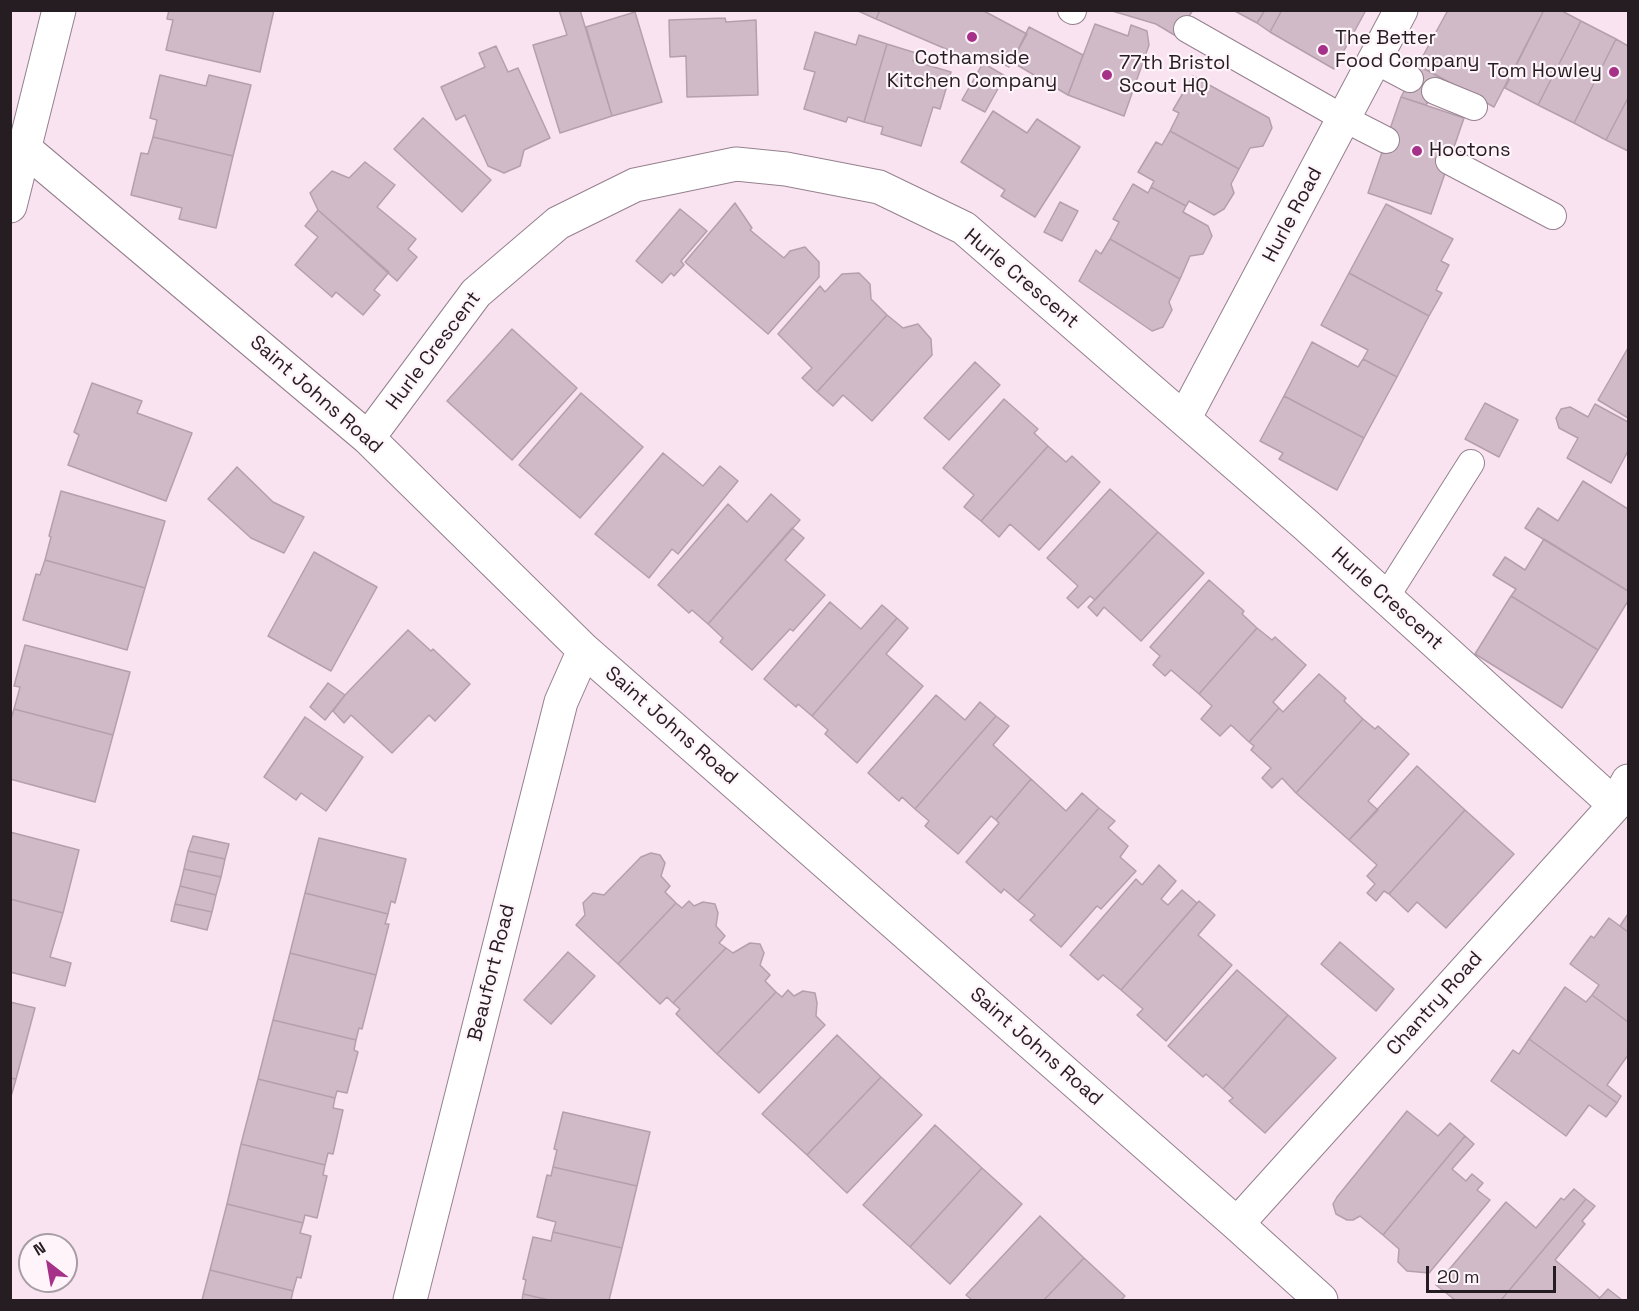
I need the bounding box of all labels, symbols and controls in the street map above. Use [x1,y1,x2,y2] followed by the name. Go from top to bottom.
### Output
[1335,27,1480,74] place label: The Better Food Company
[965,30,979,44] marker: Cothamside Kitchen Company
[1316,43,1330,57] marker: The Better Food Company
[887,47,1057,94] place label: Cothamside Kitchen Company
[1119,52,1230,99] place label: 77th Bristol Scout HQ
[1487,60,1602,84] place label: Tom Howley
[1607,65,1621,79] marker: Tom Howley
[1100,68,1114,82] marker: 77th Bristol Scout HQ
[1429,139,1510,163] place label: Hootons
[1410,144,1424,158] marker: Hootons
[1258,164,1328,266] street label: Hurle Road
[959,224,1083,334] street label: Hurle Crescent
[382,287,486,415] street label: Hurle Crescent
[245,331,387,459] street label: Saint Johns Road
[1326,543,1448,655] street label: Hurle Crescent
[600,662,742,790] street label: Saint Johns Road
[463,902,521,1044] street label: Beaufort Road
[1382,947,1488,1061] street label: Chantry Road
[965,983,1107,1111] street label: Saint Johns Road
[18,1233,78,1293] north arrow
[29,1237,50,1261] text: N
[1429,1254,1560,1292] scale bar
[1437,1265,1480,1288] text: 20 m

